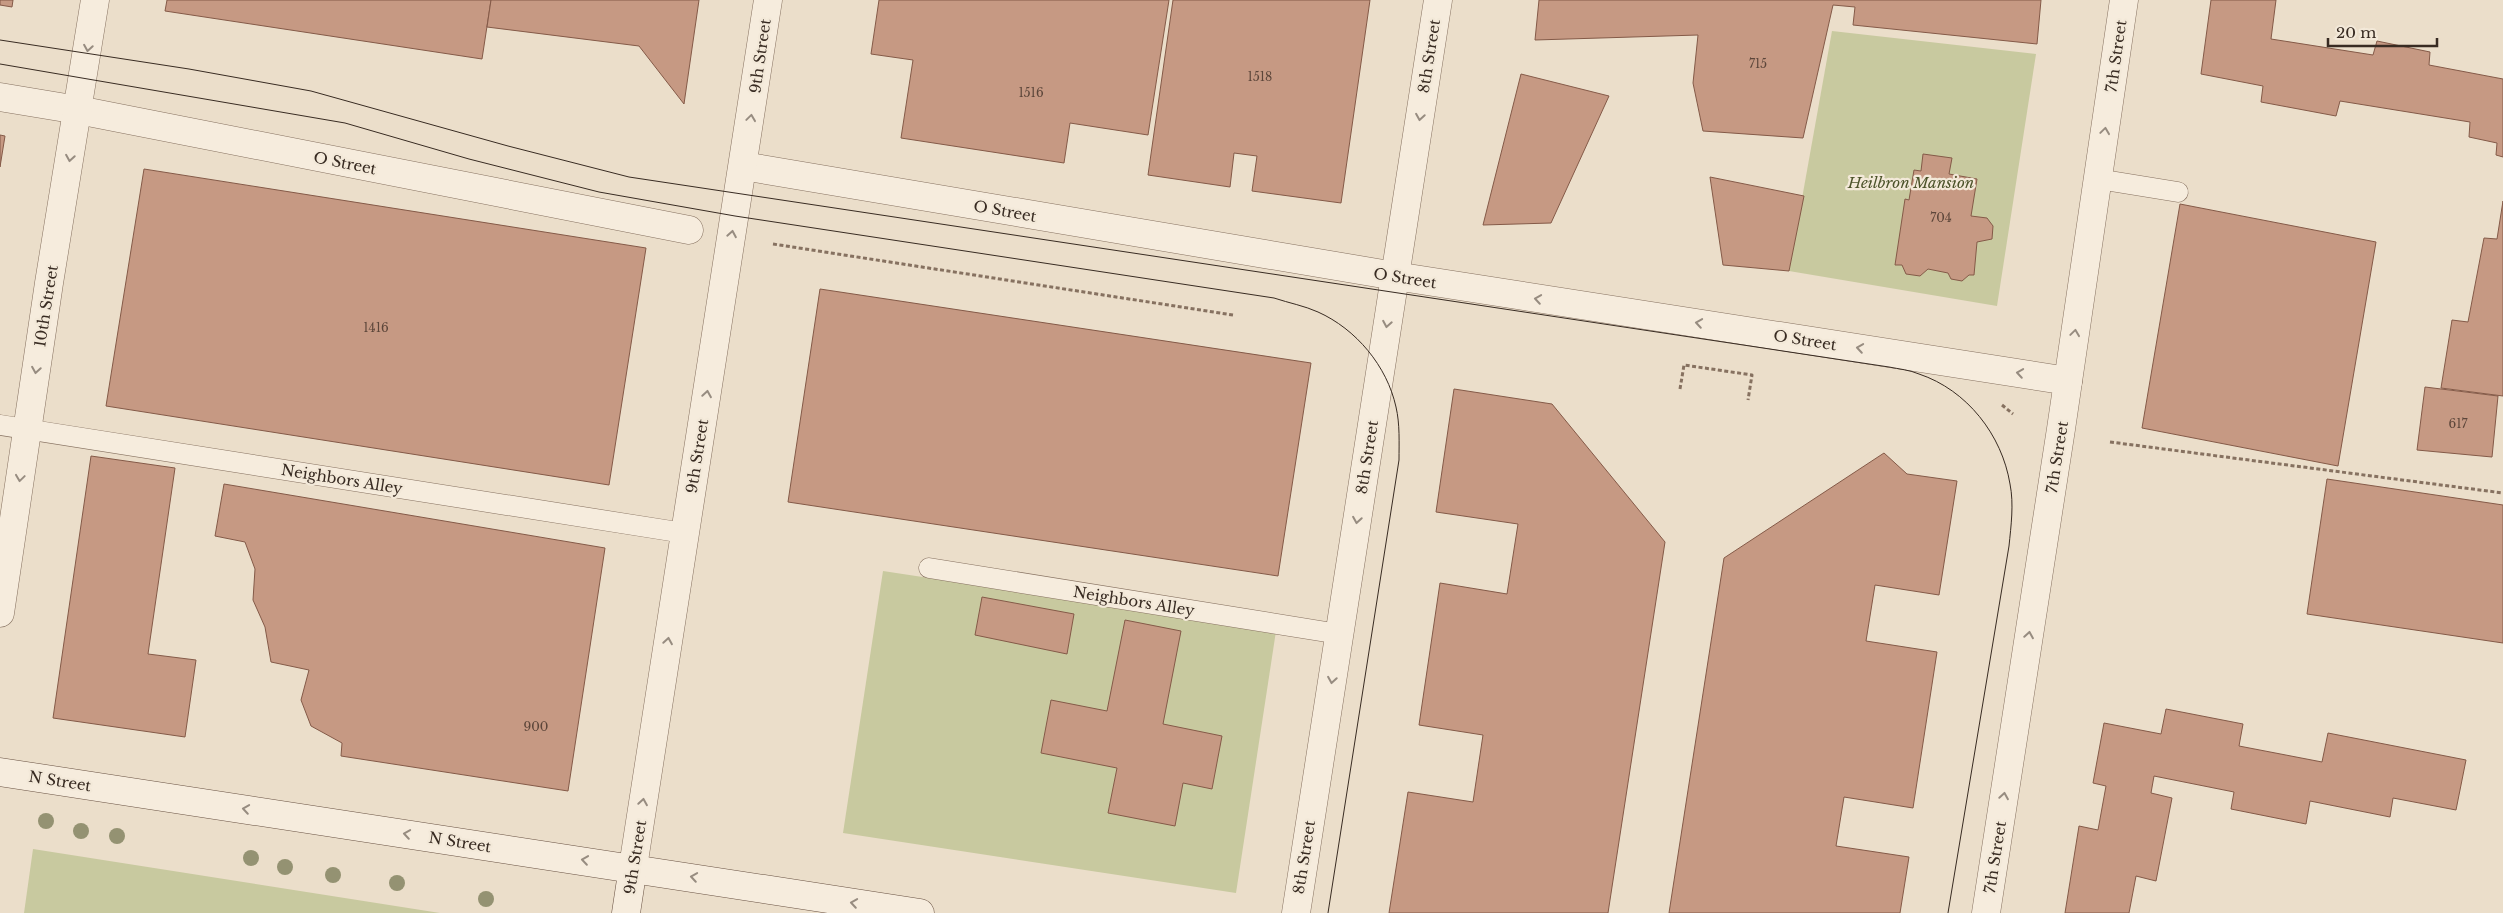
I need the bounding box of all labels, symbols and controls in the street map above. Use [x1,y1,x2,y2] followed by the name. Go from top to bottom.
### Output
[2328,15,2437,47] scale bar
[745,17,775,94] street label: 9th Street
[1414,17,1444,94] street label: 8th Street
[2102,18,2131,93] street label: 7th Street
[2336,23,2376,42] text: 20 m
[83,44,93,53] one-way arrow
[1749,56,1767,71] house number: 715
[1248,69,1272,84] house number: 1518
[1018,85,1044,100] house number: 1516
[1415,113,1425,122] one-way arrow
[745,114,755,123] one-way arrow
[2100,126,2110,135] one-way arrow
[312,148,378,178] street label: O Street
[66,153,76,162] one-way arrow
[1847,173,1974,192] park label: Heilbron Mansion
[972,196,1038,226] street label: O Street
[1930,210,1952,225] house number: 704
[727,229,737,238] one-way arrow
[30,263,62,348] street label: 10th Street
[1372,264,1438,292] street label: O Street
[1534,294,1543,304] one-way arrow
[1695,319,1703,329] one-way arrow
[363,320,389,335] house number: 1416
[1382,320,1392,329] one-way arrow
[1772,326,1838,354] street label: O Street
[2070,328,2080,337] one-way arrow
[1855,343,1863,354] one-way arrow
[31,366,42,374] one-way arrow
[2016,368,2024,379] one-way arrow
[701,390,711,399] one-way arrow
[2448,416,2469,431] house number: 617
[682,417,712,495] street label: 9th Street
[1352,418,1382,495] street label: 8th Street
[2042,419,2072,495] street label: 7th Street
[280,460,404,498] street label: Neighbors Alley
[15,474,26,482] one-way arrow
[1352,516,1363,524] one-way arrow
[1072,582,1196,620] street label: Neighbors Alley
[2024,631,2034,639] one-way arrow
[662,637,672,646] one-way arrow
[1327,677,1338,685] one-way arrow
[524,719,548,734] house number: 900
[27,767,93,795] street label: N Street
[1999,791,2009,800] one-way arrow
[638,797,648,806] one-way arrow
[242,805,251,815] one-way arrow
[620,818,650,896] street label: 9th Street
[1289,818,1319,895] street label: 8th Street
[1980,819,2010,895] street label: 7th Street
[427,828,493,856] street label: N Street
[403,829,411,839] one-way arrow
[581,856,589,866] one-way arrow
[690,872,698,883] one-way arrow
[850,898,859,908] one-way arrow

